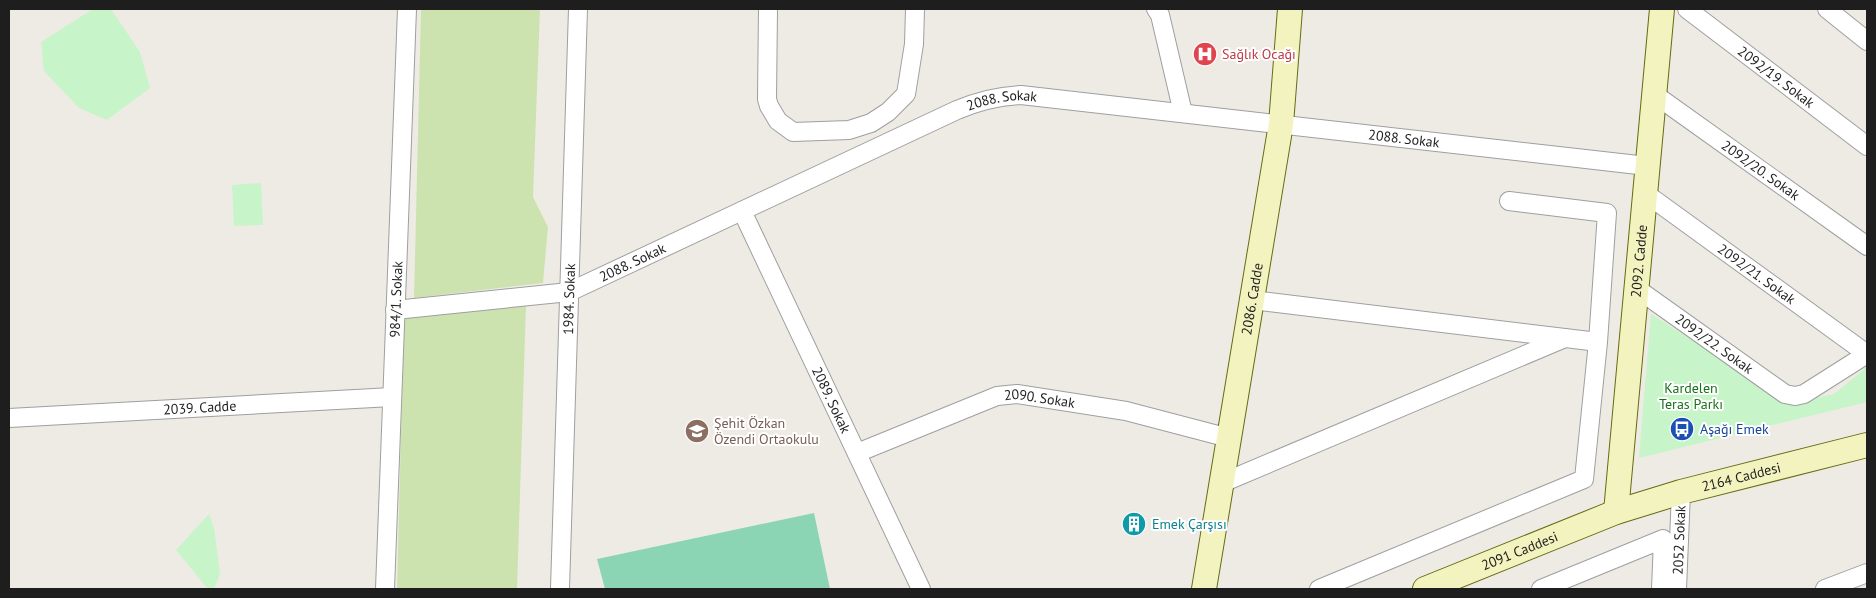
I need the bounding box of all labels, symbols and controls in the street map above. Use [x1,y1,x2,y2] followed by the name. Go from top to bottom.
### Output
[1192,41,1218,67] hospital icon: Sağlık Ocağı
[1734,42,1818,112] street label: 2092/19. Sokak
[1222,45,1296,63] place label: Sağlık Ocağı
[964,86,1038,114] street label: 2088. Sokak
[1367,125,1441,151] street label: 2088. Sokak
[1718,136,1803,204] street label: 2092/20. Sokak
[1627,224,1651,298] street label: 2092. Cadde
[596,239,669,286] street label: 2088. Sokak
[1714,240,1799,308] street label: 2092/21. Sokak
[386,260,406,338] street label: 984/1. Sokak
[1237,261,1267,337] street label: 2086. Cadde
[559,263,579,335] street label: 1984. Sokak
[1672,310,1757,378] street label: 2092/22. Sokak
[808,364,855,436] street label: 2089. Sokak
[1659,379,1723,413] park label: Kardelen Teras Parkı
[1003,385,1076,412] street label: 2090. Sokak
[163,397,237,419] street label: 2039. Cadde
[714,414,819,448] place label: Şehit Özkan Özendi Ortaokulu
[1669,416,1695,442] bus stop icon: Aşağı Emek
[684,418,710,444] school or university icon: Şehit Özkan Özendi Ortaokulu
[1700,420,1769,438] place label: Aşağı Emek
[1700,458,1783,495] street label: 2164 Caddesi
[1669,505,1689,575] street label: 2052 Sokak
[1121,511,1147,537] building icon: Emek Çarşısı
[1152,515,1227,533] place label: Emek Çarşısı
[1479,527,1560,574] street label: 2091 Caddesi

